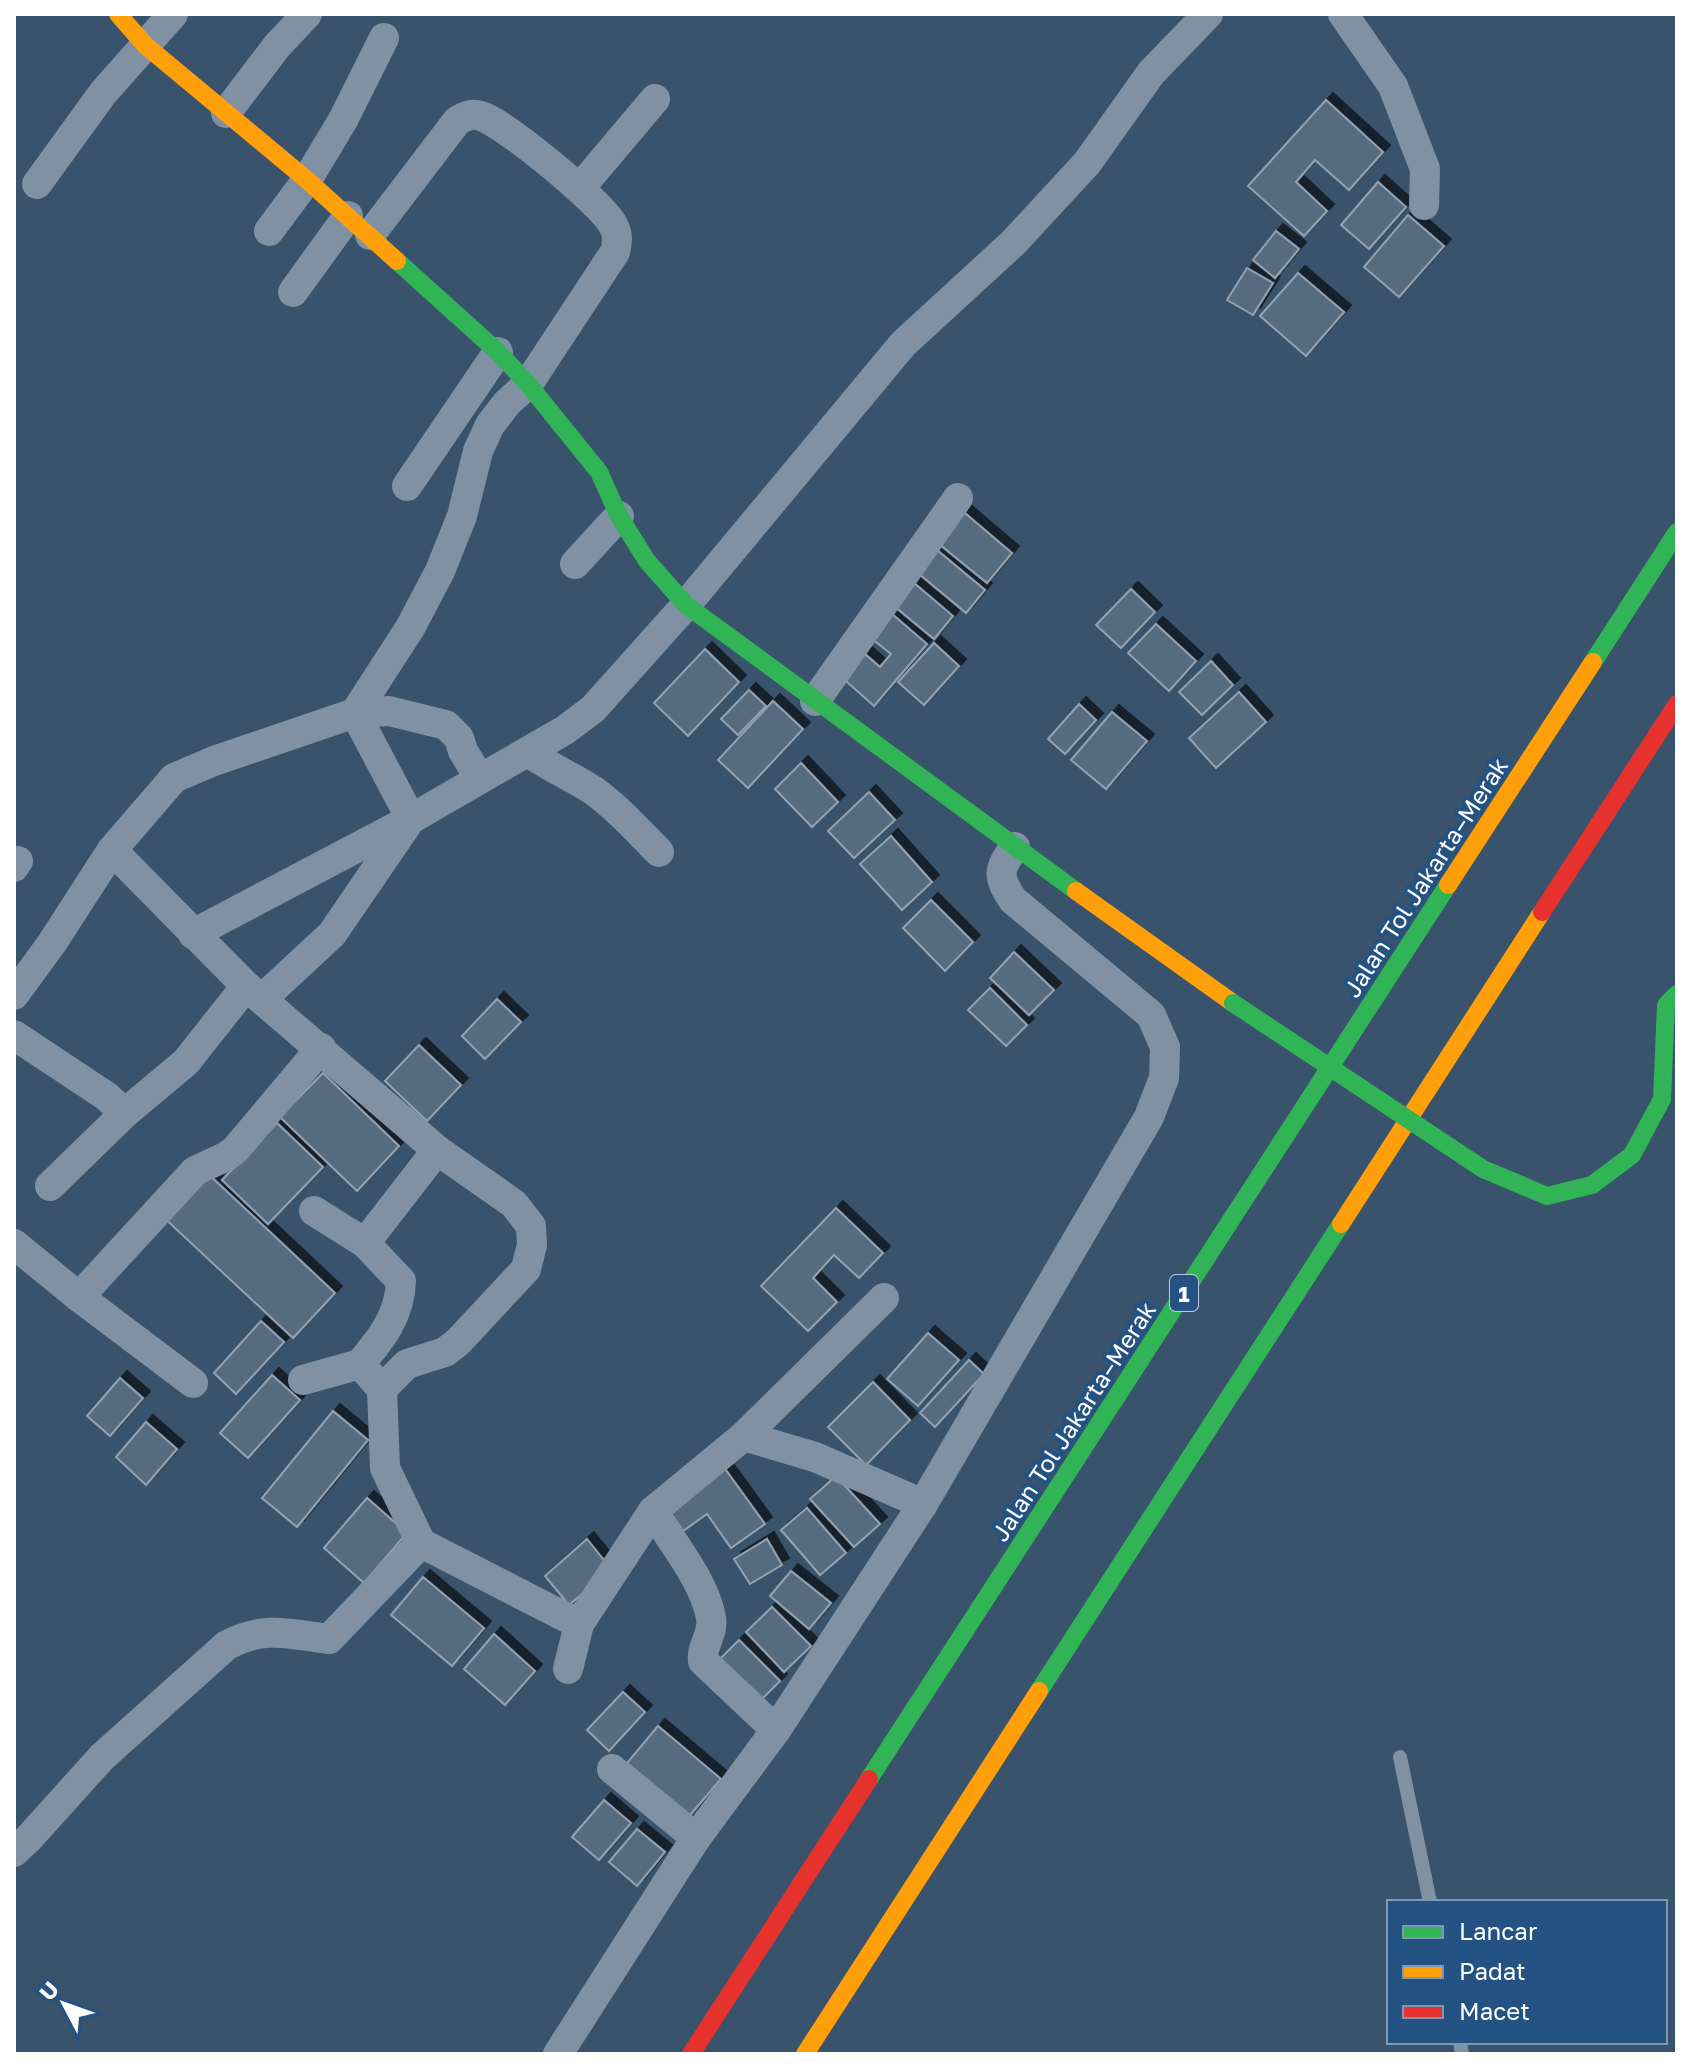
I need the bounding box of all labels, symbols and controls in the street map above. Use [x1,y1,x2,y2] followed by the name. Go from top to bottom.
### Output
[1337,752,1513,1002] street label: Jalan Tol Jakarta–Merak
[1170,1275,1198,1311] road number: 1
[985,1296,1161,1546] street label: Jalan Tol Jakarta–Merak
[1387,1900,1667,2044] legend
[1459,1916,1537,1945] text: Lancar
[1459,1956,1526,1985] text: Padat
[24,1964,104,2044] north arrow
[33,1976,64,2005] text: U
[1459,1996,1530,2025] text: Macet

